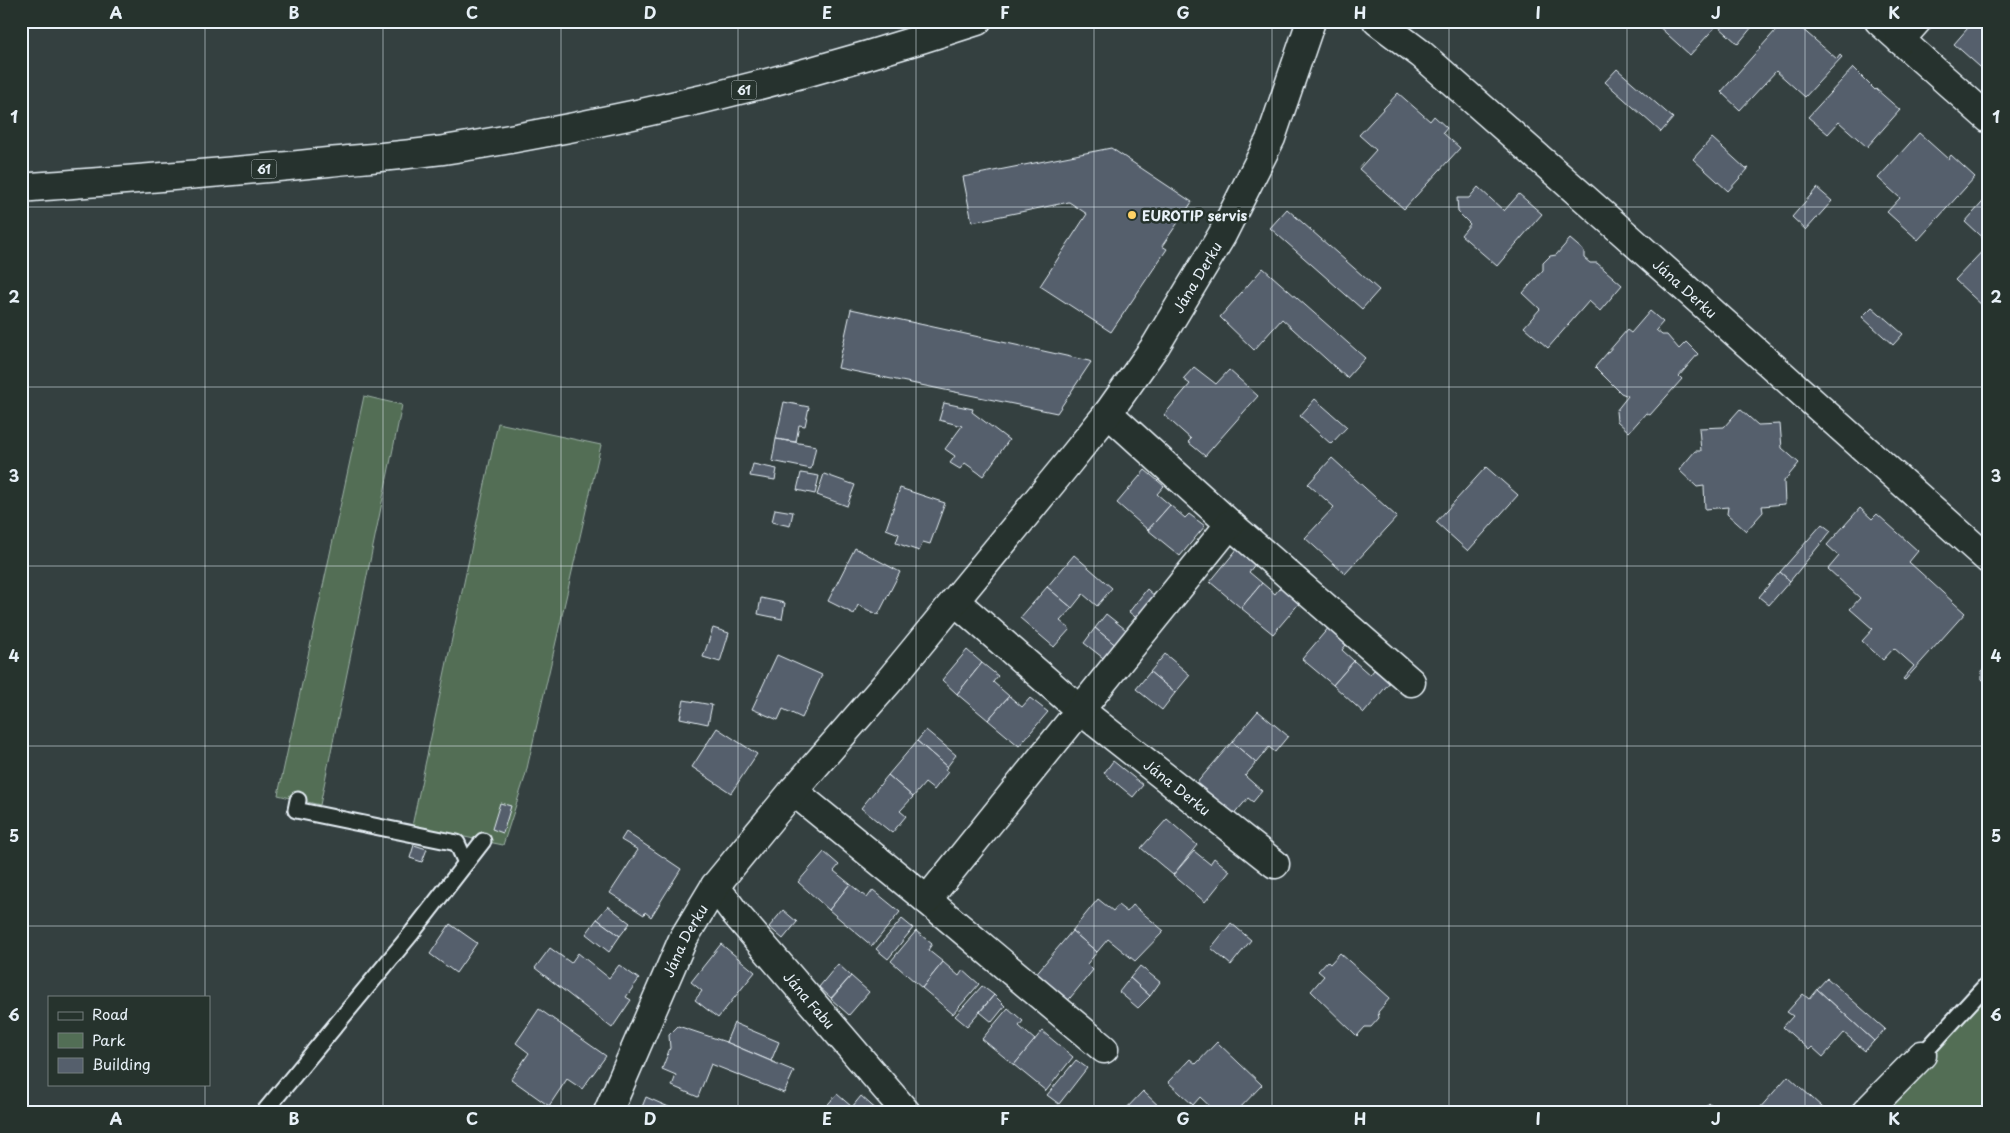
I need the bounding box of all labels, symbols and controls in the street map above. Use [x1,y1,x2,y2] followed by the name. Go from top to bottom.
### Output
[110,0,123,24] text: A
[289,0,300,24] text: B
[466,0,478,24] text: C
[644,0,656,24] text: D
[822,0,832,24] text: E
[1000,0,1010,24] text: F
[1176,0,1190,24] text: G
[1354,0,1366,24] text: H
[1535,0,1541,24] text: I
[1711,0,1721,24] text: J
[1888,0,1900,24] text: K
[732,80,756,100] road number: 61
[10,104,18,128] text: 1
[1992,104,2000,128] text: 1
[252,160,276,178] road number: 61
[1142,205,1248,226] place label: EUROTIP servis
[1126,209,1138,221] marker: EUROTIP servis
[1167,237,1226,317] street label: Jána Derku
[1648,254,1722,323] street label: Jána Derku
[8,284,20,308] text: 2
[1990,284,2002,308] text: 2
[9,463,19,487] text: 3
[1991,463,2001,487] text: 3
[9,643,20,667] text: 4
[1991,643,2002,667] text: 4
[1140,754,1215,820] street label: Jána Derku
[9,823,19,847] text: 5
[1991,823,2001,847] text: 5
[657,900,712,980] street label: Jána Derku
[779,966,840,1033] street label: Jána Fabu
[48,996,210,1086] legend
[8,1002,20,1026] text: 6
[92,1002,128,1025] text: Road
[1990,1002,2002,1026] text: 6
[92,1028,126,1051] text: Park
[92,1052,151,1075] text: Building
[110,1106,123,1130] text: A
[289,1106,300,1130] text: B
[466,1106,478,1130] text: C
[644,1106,656,1130] text: D
[822,1106,832,1130] text: E
[1000,1106,1010,1130] text: F
[1176,1106,1190,1130] text: G
[1354,1106,1366,1130] text: H
[1535,1106,1541,1130] text: I
[1711,1106,1721,1130] text: J
[1888,1106,1900,1130] text: K

